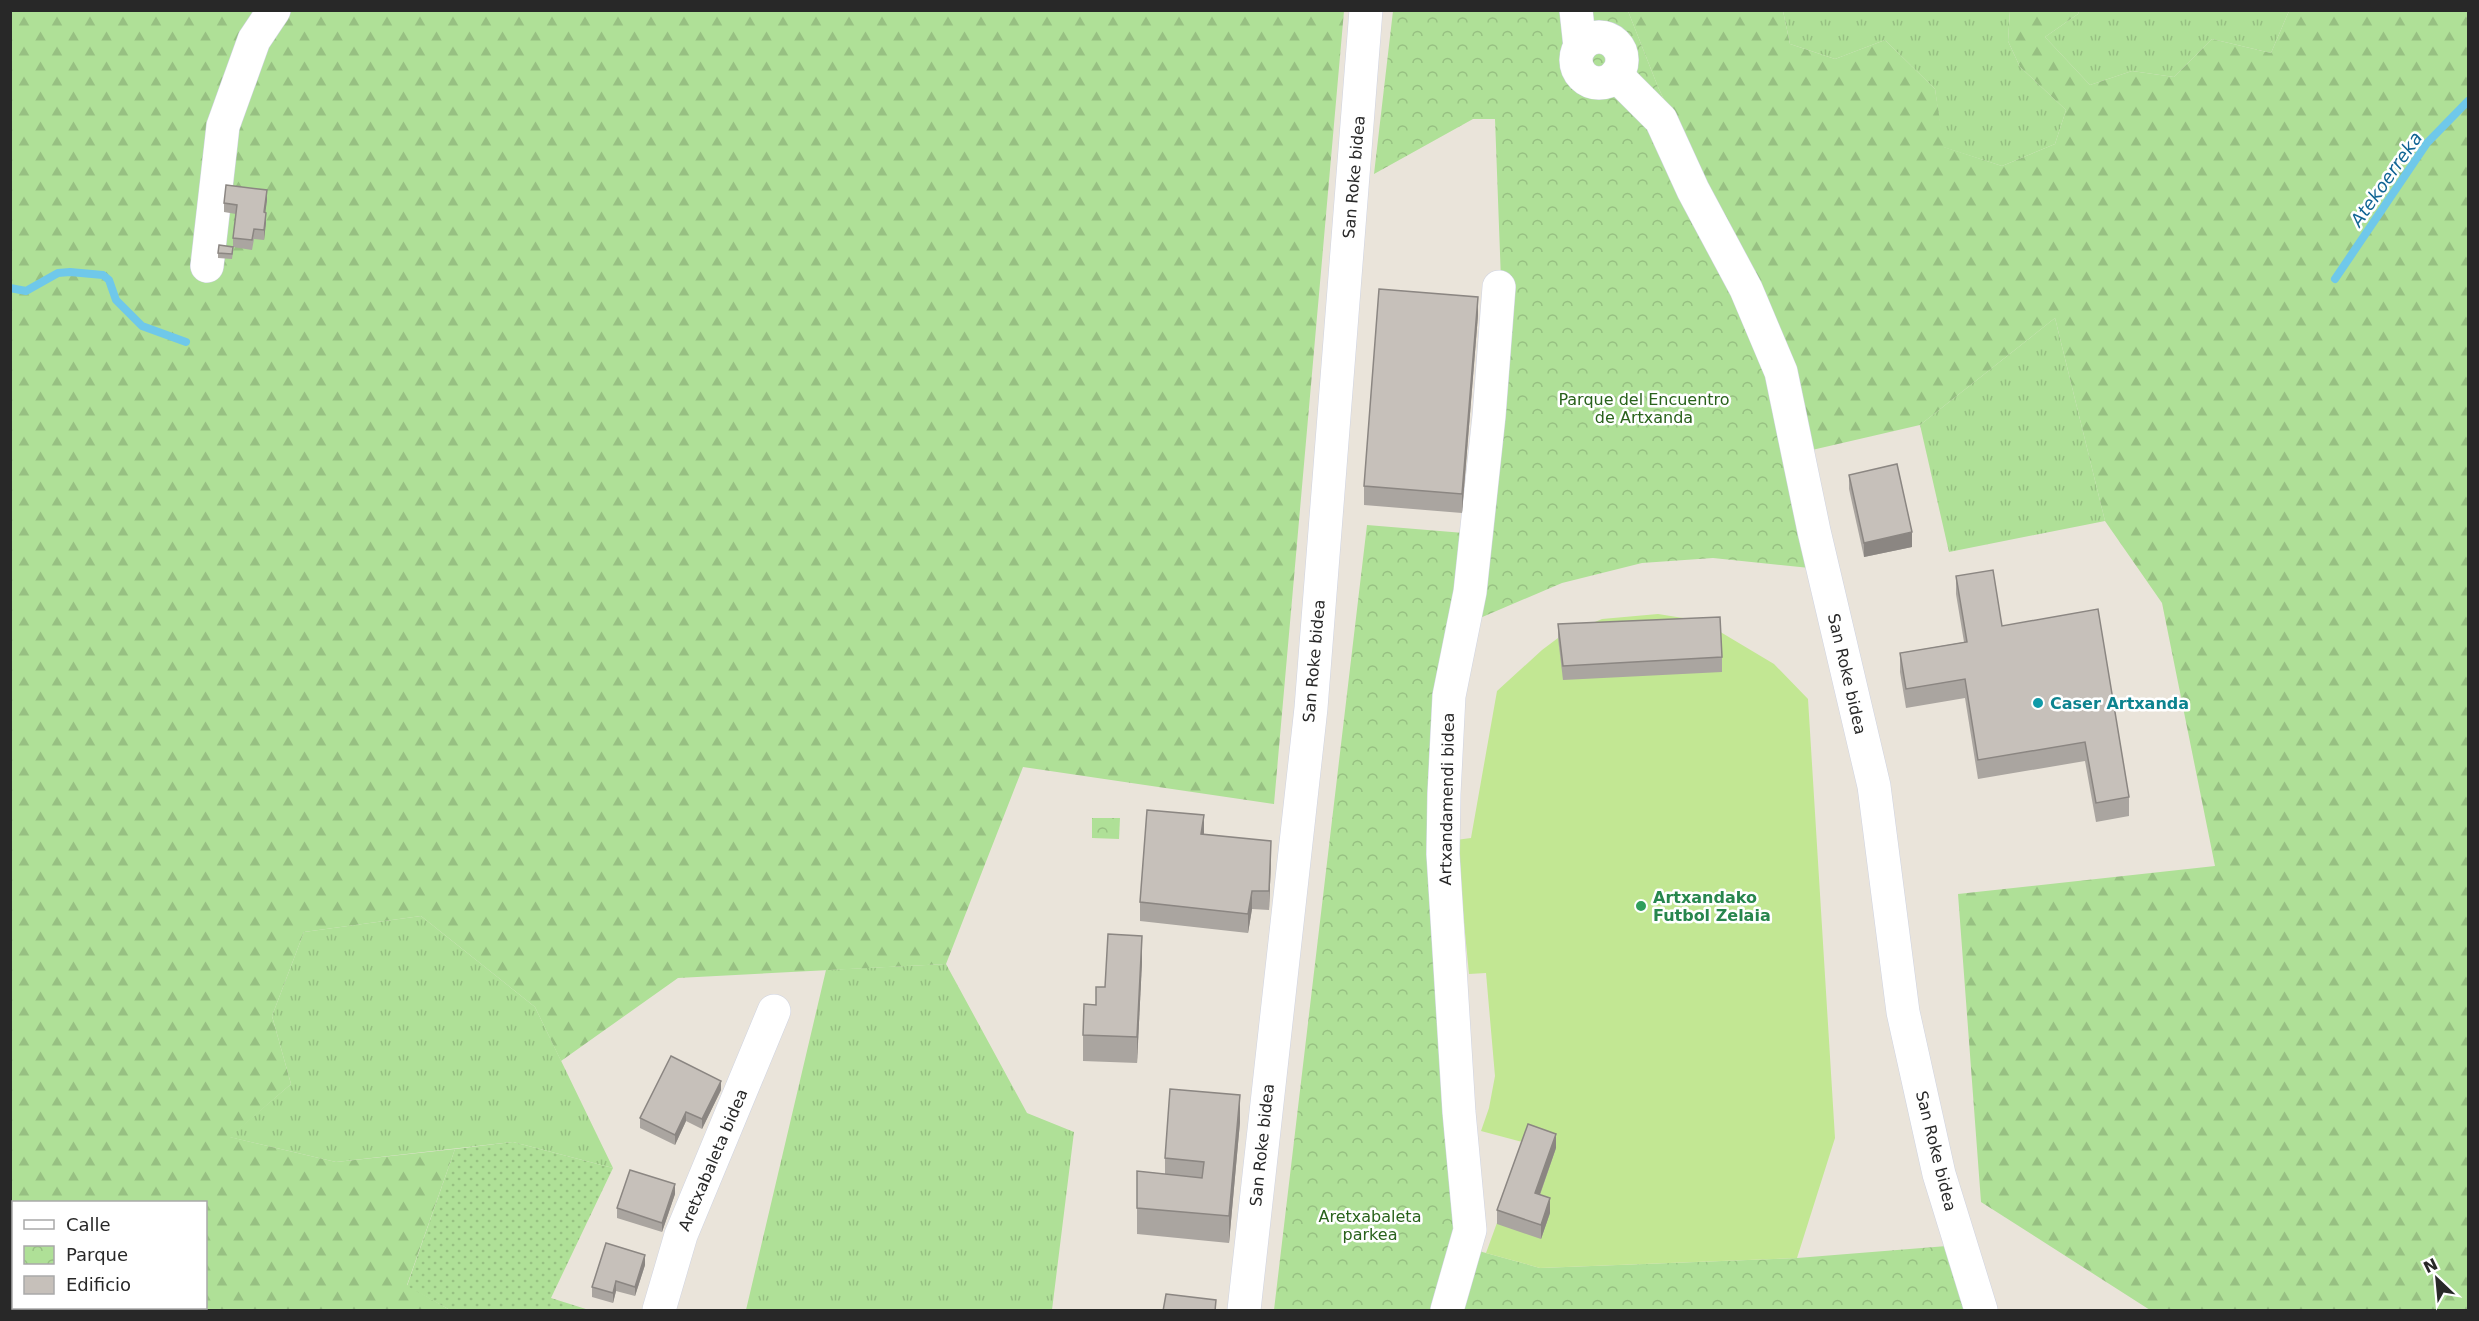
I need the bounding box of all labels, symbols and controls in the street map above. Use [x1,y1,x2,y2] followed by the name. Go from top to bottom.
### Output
[1339,115,1369,239] street label: San Roke bidea
[2345,128,2426,231] water label: Atekoerreka
[1558,390,1730,427] park label: Parque del Encuentro de Artxanda
[1299,599,1329,723] street label: San Roke bidea
[1824,612,1870,736] street label: San Roke bidea
[2050,694,2189,713] place label: Caser Artxanda
[2031,696,2045,710] marker: Caser Artxanda
[1436,712,1458,886] street label: Artxandamendi bidea
[1653,888,1771,925] place label: Artxandako Futbol Zelaia
[1634,899,1648,913] marker: Artxandako Futbol Zelaia
[1246,1083,1278,1207] street label: San Roke bidea
[674,1086,752,1234] street label: Aretxabaleta bidea
[1912,1089,1960,1213] street label: San Roke bidea
[12,1201,207,1309] legend
[1319,1207,1421,1244] park label: Aretxabaleta parkea
[66,1214,111,1235] text: Calle
[66,1244,128,1265] text: Parque
[2407,1249,2467,1309] north arrow
[2420,1254,2441,1277] text: N
[66,1274,131,1295] text: Edificio

